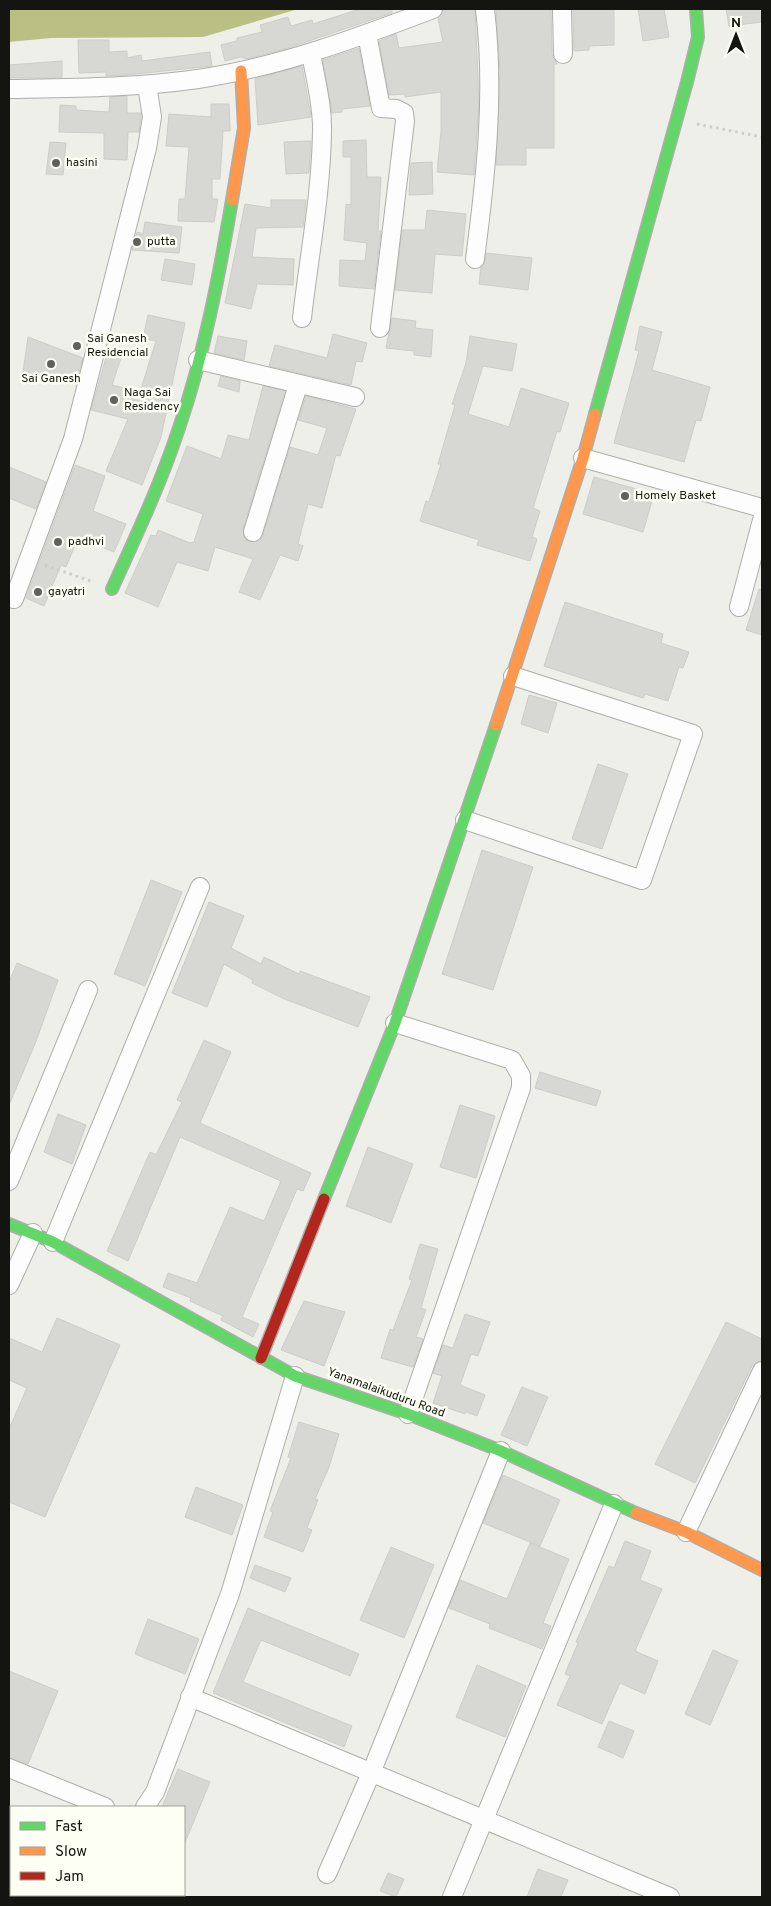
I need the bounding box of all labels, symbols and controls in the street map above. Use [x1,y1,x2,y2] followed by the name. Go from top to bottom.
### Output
[711,10,761,60] north arrow
[731,15,741,32] text: N
[66,155,98,171] place label: hasini
[50,157,62,169] marker: hasini
[147,234,176,250] place label: putta
[131,236,143,248] marker: putta
[87,331,148,361] place label: Sai Ganesh Residencial
[71,340,83,352] marker: Sai Ganesh Residencial
[45,358,57,370] marker: Sai Ganesh
[21,371,81,387] place label: Sai Ganesh
[124,385,179,415] place label: Naga Sai Residency
[108,394,120,406] marker: Naga Sai Residency
[635,488,716,504] place label: Homely Basket
[619,490,631,502] marker: Homely Basket
[68,534,104,550] place label: padhvi
[52,536,64,548] marker: padhvi
[48,584,85,600] place label: gayatri
[32,586,44,598] marker: gayatri
[325,1364,447,1422] street label: Yanamalaikuduru Road
[10,1806,185,1896] legend
[55,1818,83,1837] text: Fast
[55,1843,87,1862] text: Slow
[55,1868,84,1887] text: Jam

